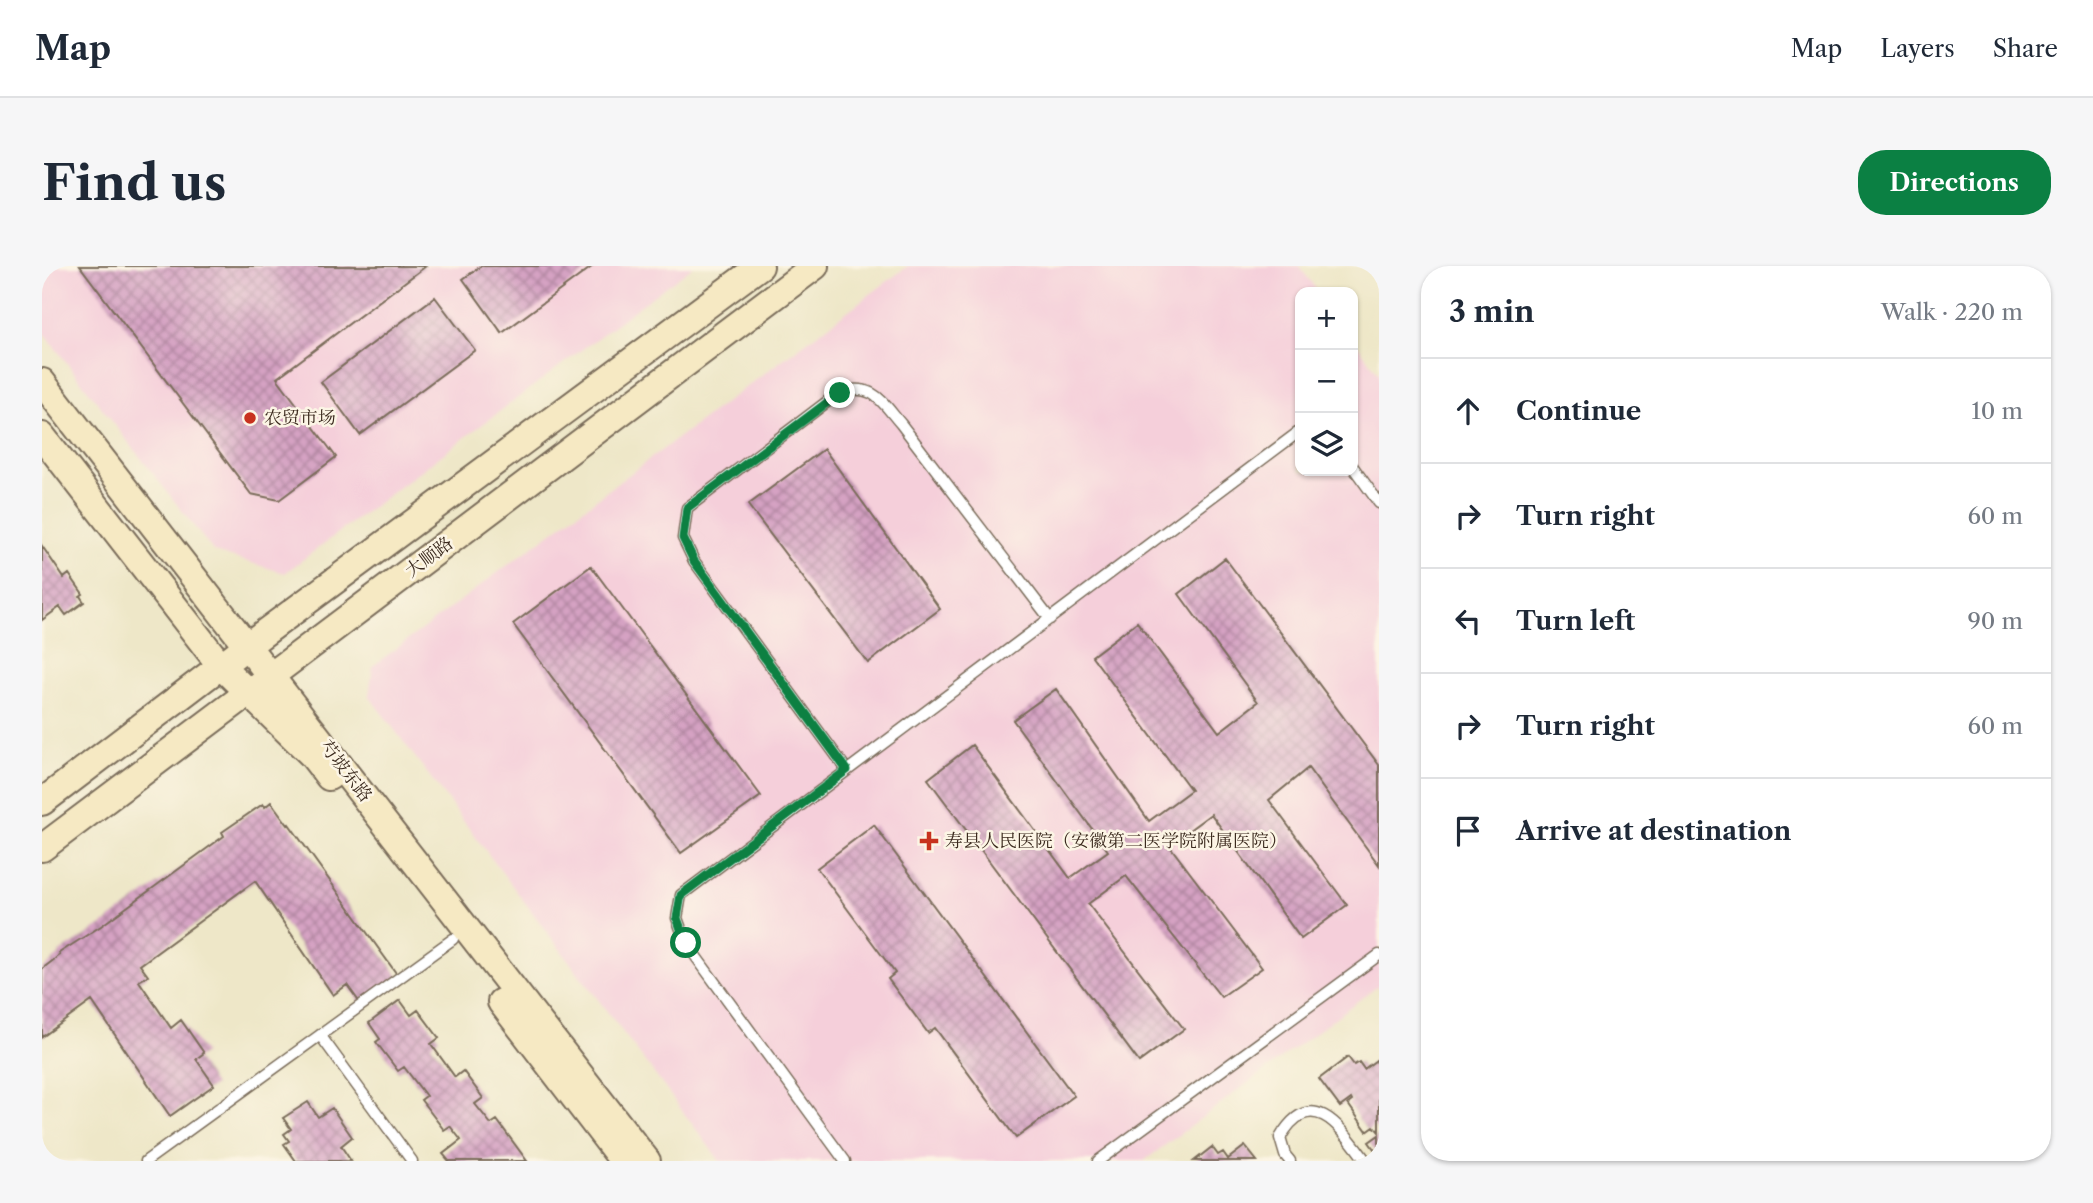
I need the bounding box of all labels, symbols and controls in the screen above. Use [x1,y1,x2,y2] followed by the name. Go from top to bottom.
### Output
[35,28,111,69] text: Map
[1791,34,1842,63] text: Map
[1880,34,1955,63] text: Layers
[1993,34,2058,63] text: Share
[1858,150,2051,215] button: Directions
[42,152,226,213] text: Find us
[1295,287,1358,476] map controls
[1295,287,1358,350] button: +
[1449,293,1535,330] text: 3 min
[1881,298,2023,326] text: Walk · 220 m
[1295,350,1358,413] button: −
[824,377,855,408] route end
[1449,392,1487,430] icon: ahead
[1516,395,1641,427] text: Continue
[1971,397,2023,425] text: 10 m
[264,407,336,429] place label: 农贸市场
[242,410,258,426] marker: 农贸市场
[1295,413,1358,476] button: layers
[1449,497,1487,535] icon: right
[1516,500,1655,532] text: Turn right
[1967,502,2023,530] text: 60 m
[401,532,457,582] street label: 大顺路
[1449,602,1487,640] icon: left
[1516,605,1635,637] text: Turn left
[1967,607,2023,635] text: 90 m
[1449,707,1487,745] icon: right
[1516,710,1655,742] text: Turn right
[1967,712,2023,740] text: 60 m
[315,736,377,806] street label: 芍坡东路
[1449,812,1487,850] icon: arrive
[1516,815,1791,847] text: Arrive at destination
[945,830,1287,852] place label: 寿县人民医院（安徽第二医学院附属医院）
[919,831,939,851] marker: 寿县人民医院（安徽第二医学院附属医院）
[670,927,701,958] route start

